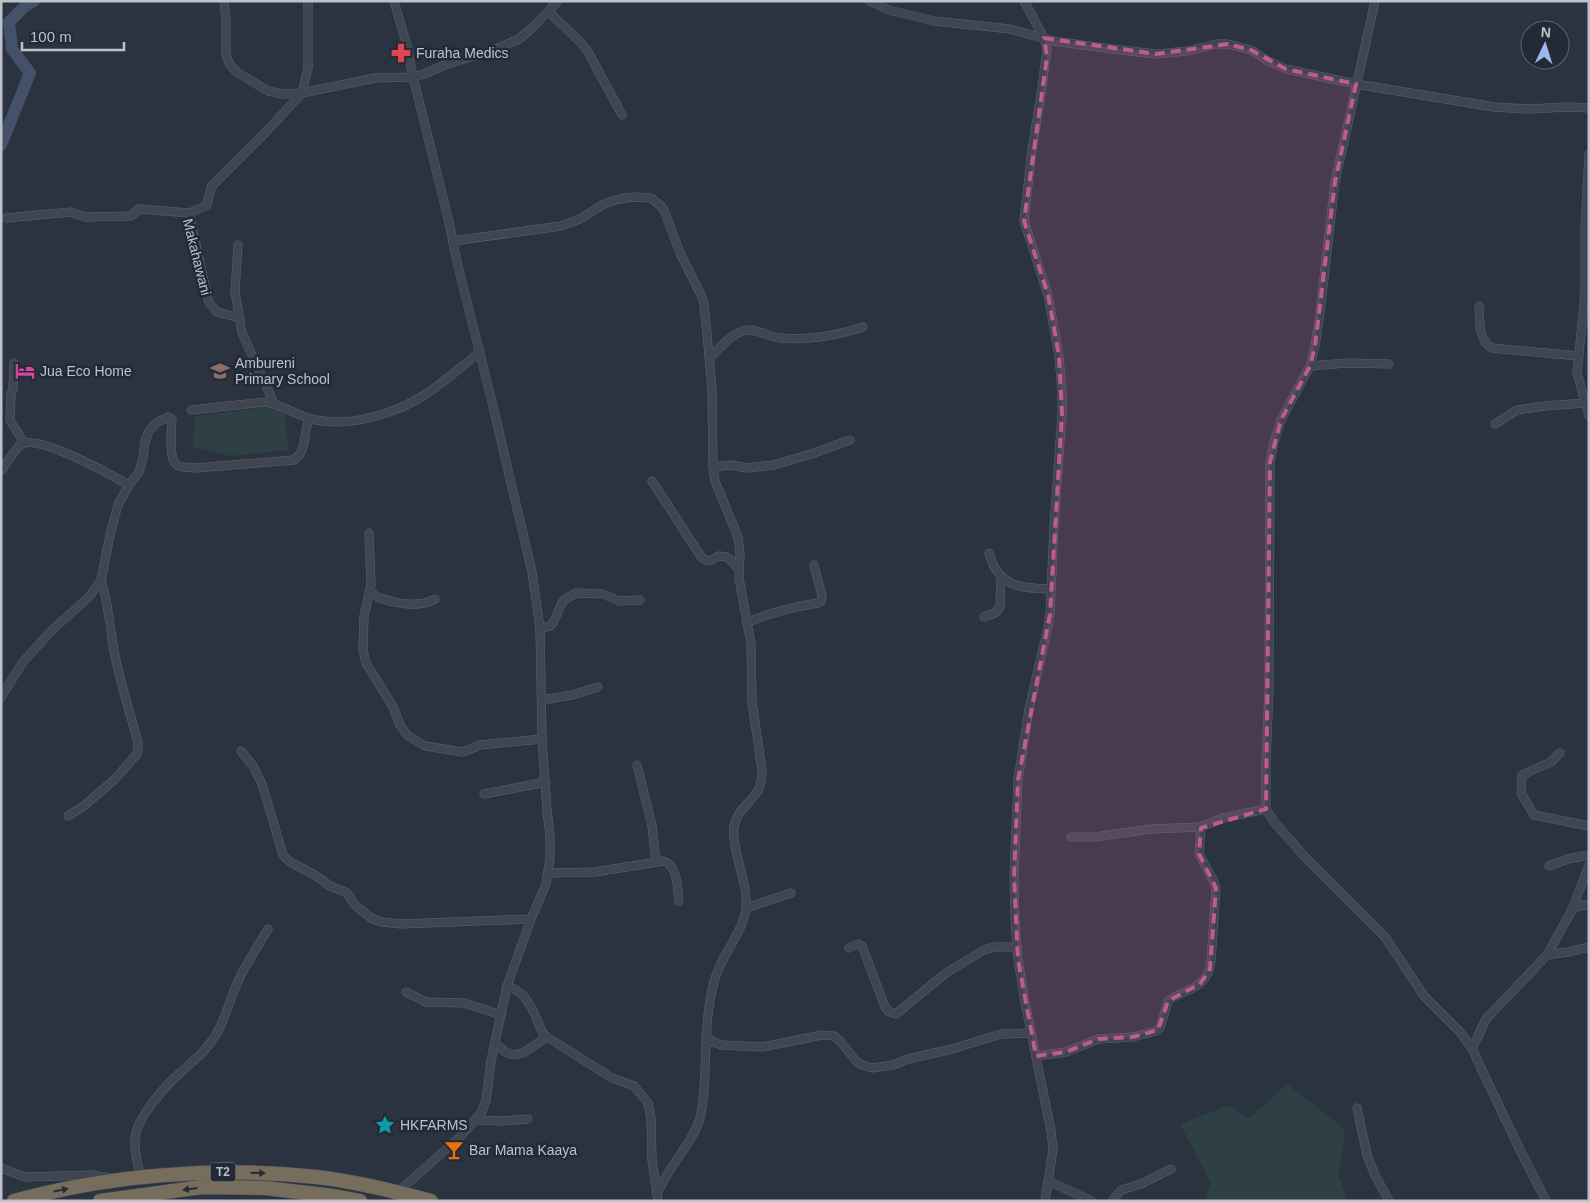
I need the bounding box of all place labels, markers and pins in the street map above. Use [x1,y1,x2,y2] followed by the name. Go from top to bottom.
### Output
[390,42,412,64] pharmacy icon: Furaha Medics
[416,45,509,61] place label: Furaha Medics
[235,355,330,387] place label: Ambureni Primary School
[14,360,36,382] hotel icon: Jua Eco Home
[209,360,231,382] school or university icon: Ambureni Primary School
[40,363,132,379] place label: Jua Eco Home
[374,1114,396,1136] place icon: HKFARMS
[400,1117,468,1133] place label: HKFARMS
[443,1139,465,1161] bar icon: Bar Mama Kaaya
[469,1142,577,1158] place label: Bar Mama Kaaya

